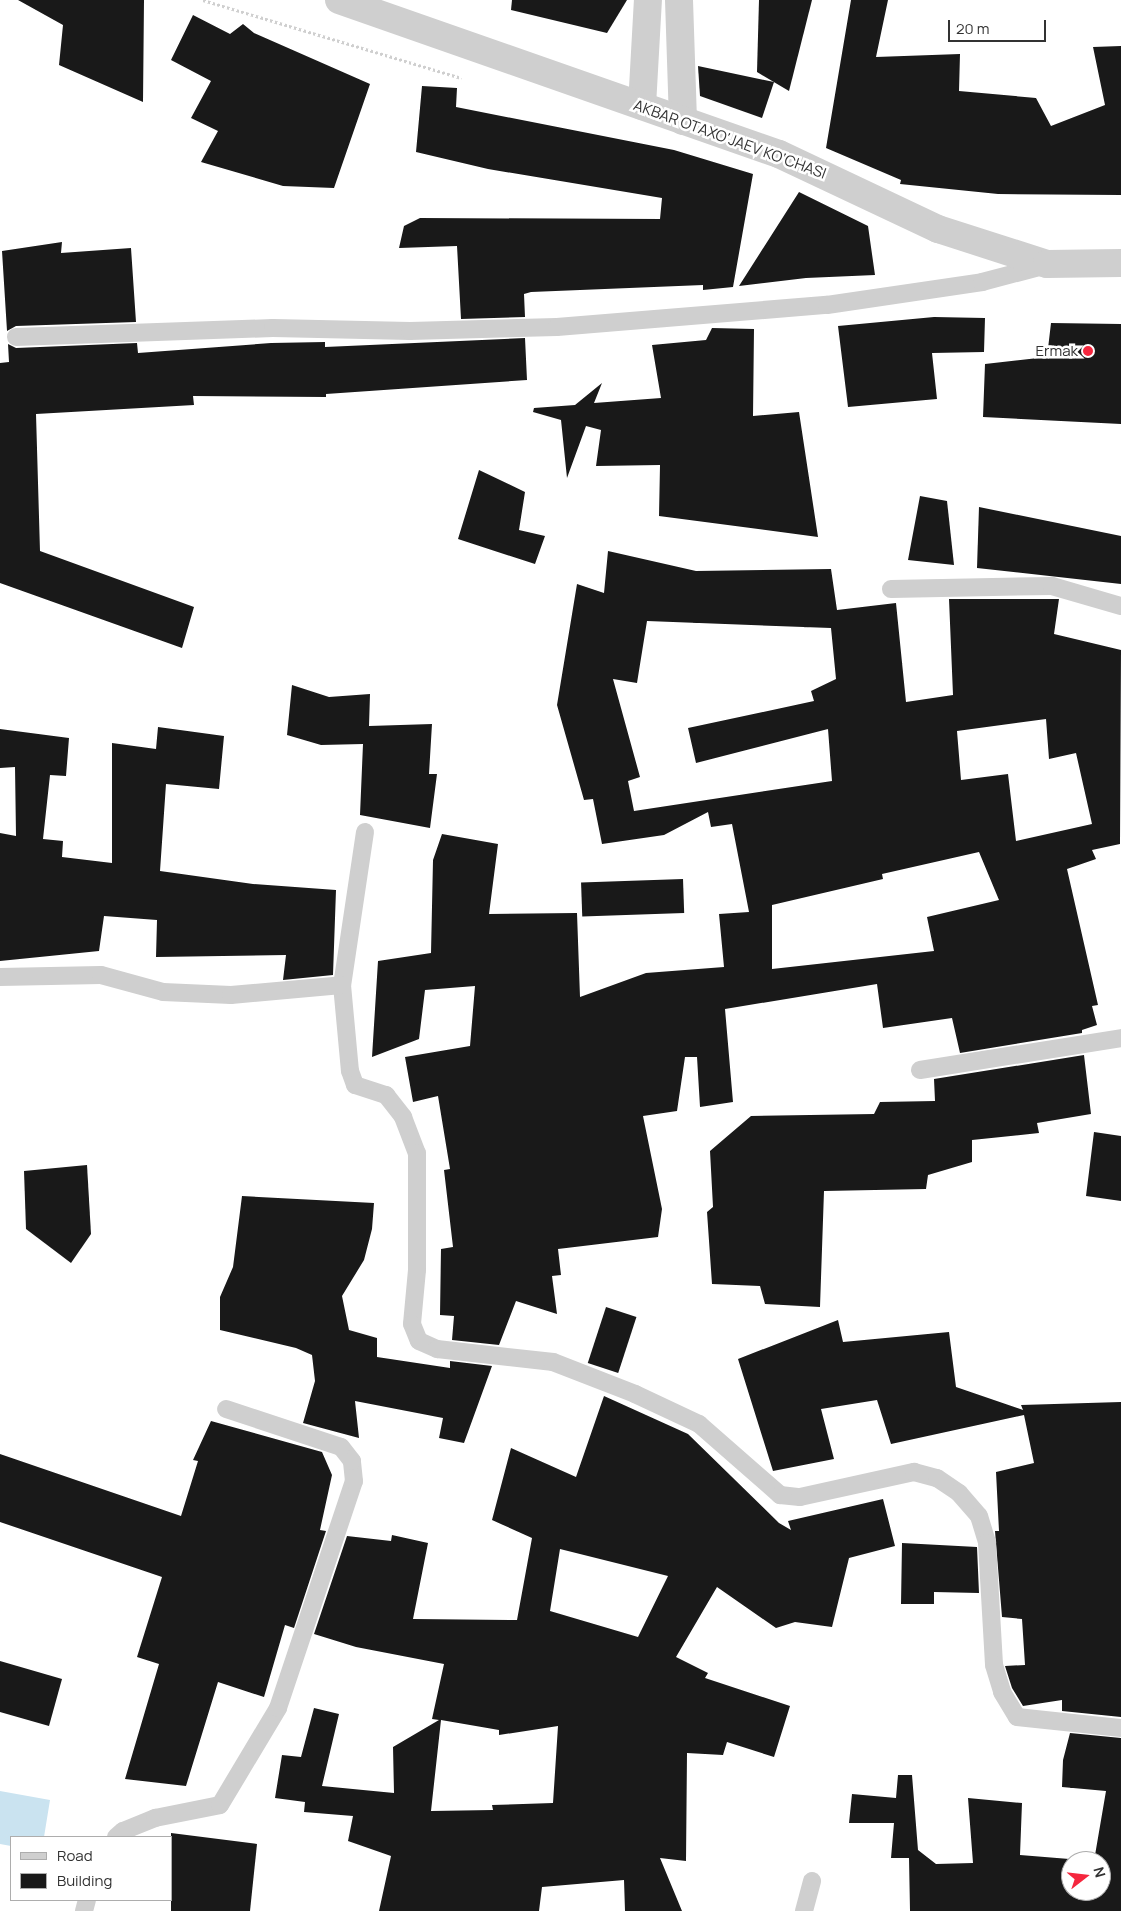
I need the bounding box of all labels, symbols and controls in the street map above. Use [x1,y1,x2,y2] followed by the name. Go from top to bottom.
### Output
[951,10,1048,42] scale bar
[956,18,989,39] text: 20 m
[631,96,829,182] street label: AKBAR OTAXO‘JAEV KO‘CHASI
[1036,342,1078,360] place label: Ermak
[1082,345,1094,357] marker: Ermak
[10,1836,172,1901] legend
[57,1845,93,1866] text: Road
[1061,1851,1111,1901] north arrow
[1089,1865,1110,1879] text: N
[57,1870,112,1891] text: Building

